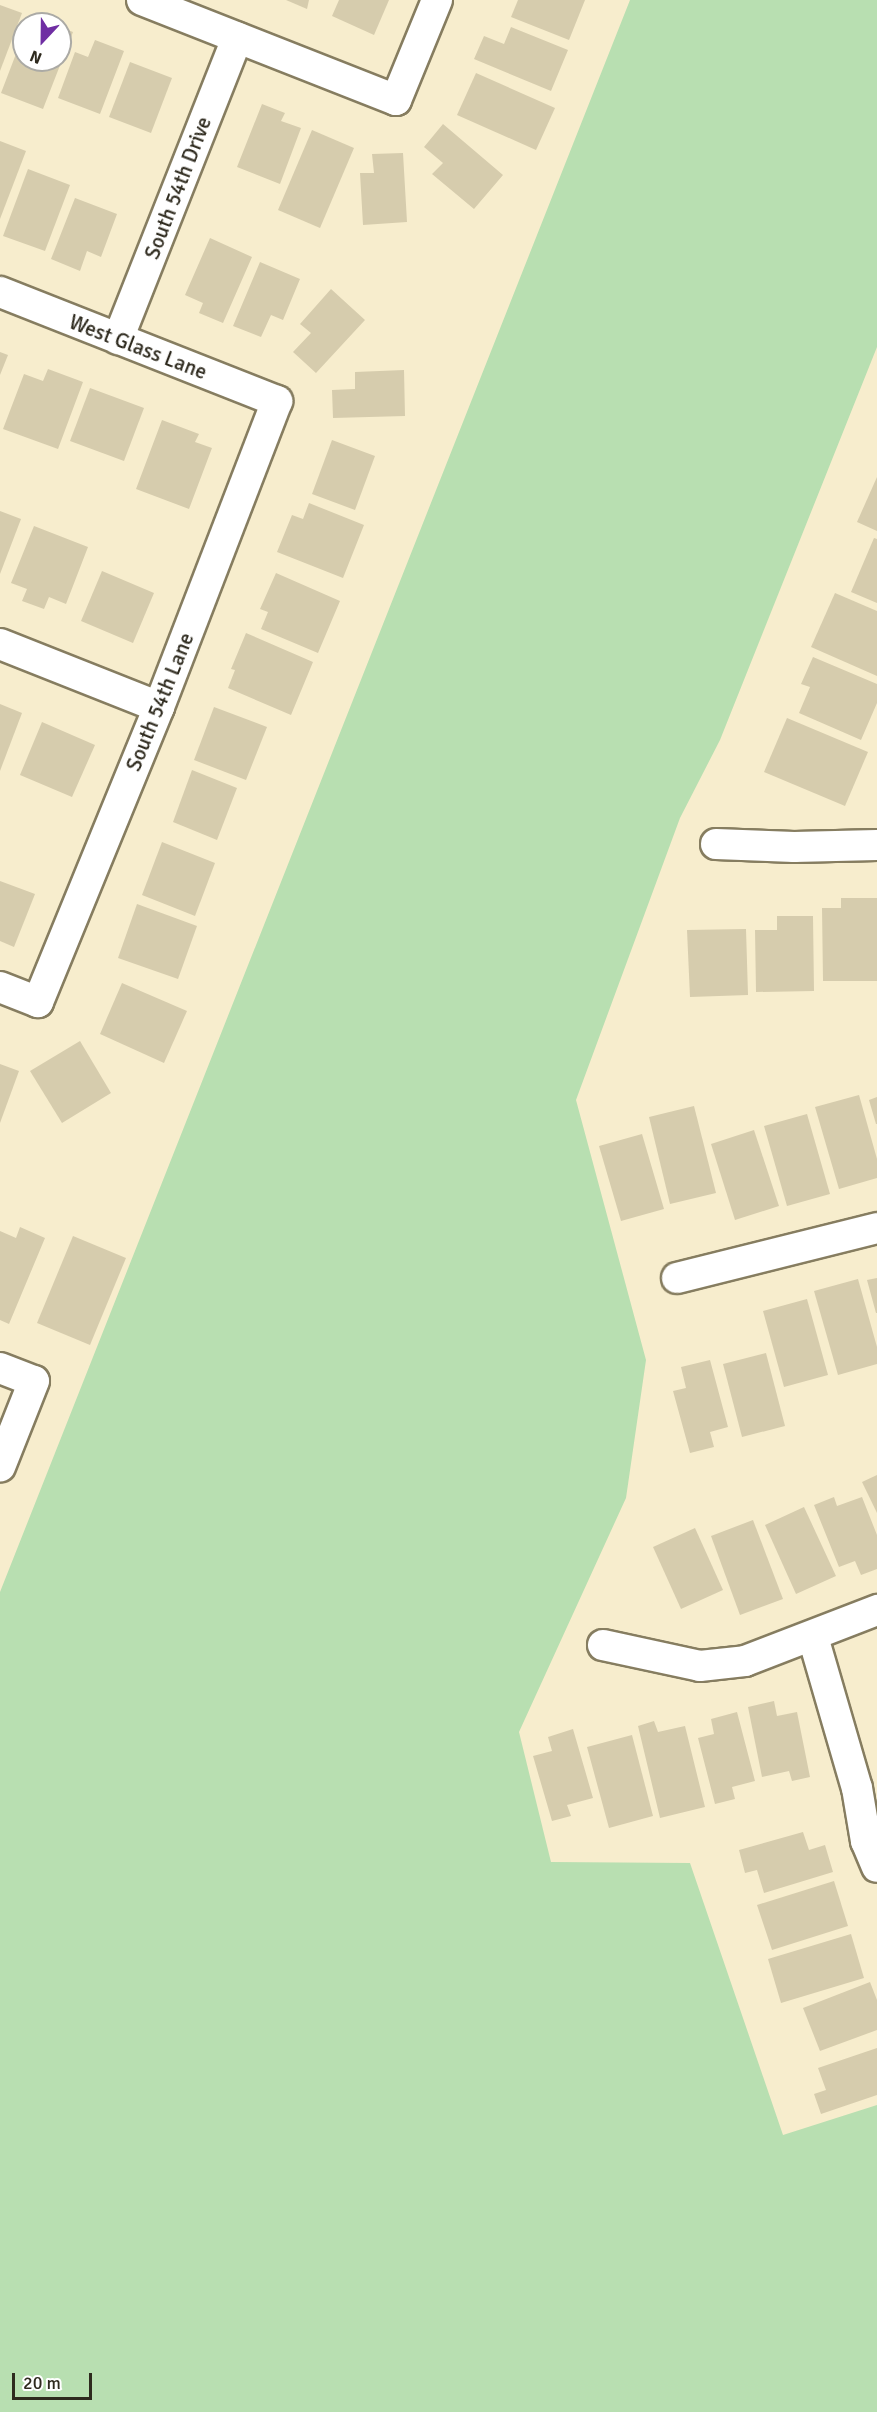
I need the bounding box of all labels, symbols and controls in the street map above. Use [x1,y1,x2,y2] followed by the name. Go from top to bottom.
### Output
[12,12,72,72] north arrow
[27,45,45,68] text: N
[139,113,217,263] street label: South 54th Drive
[66,309,210,385] street label: West Glass Lane
[121,629,199,775] street label: South 54th Lane
[15,2361,94,2399] scale bar
[23,2372,61,2394] text: 20 m

